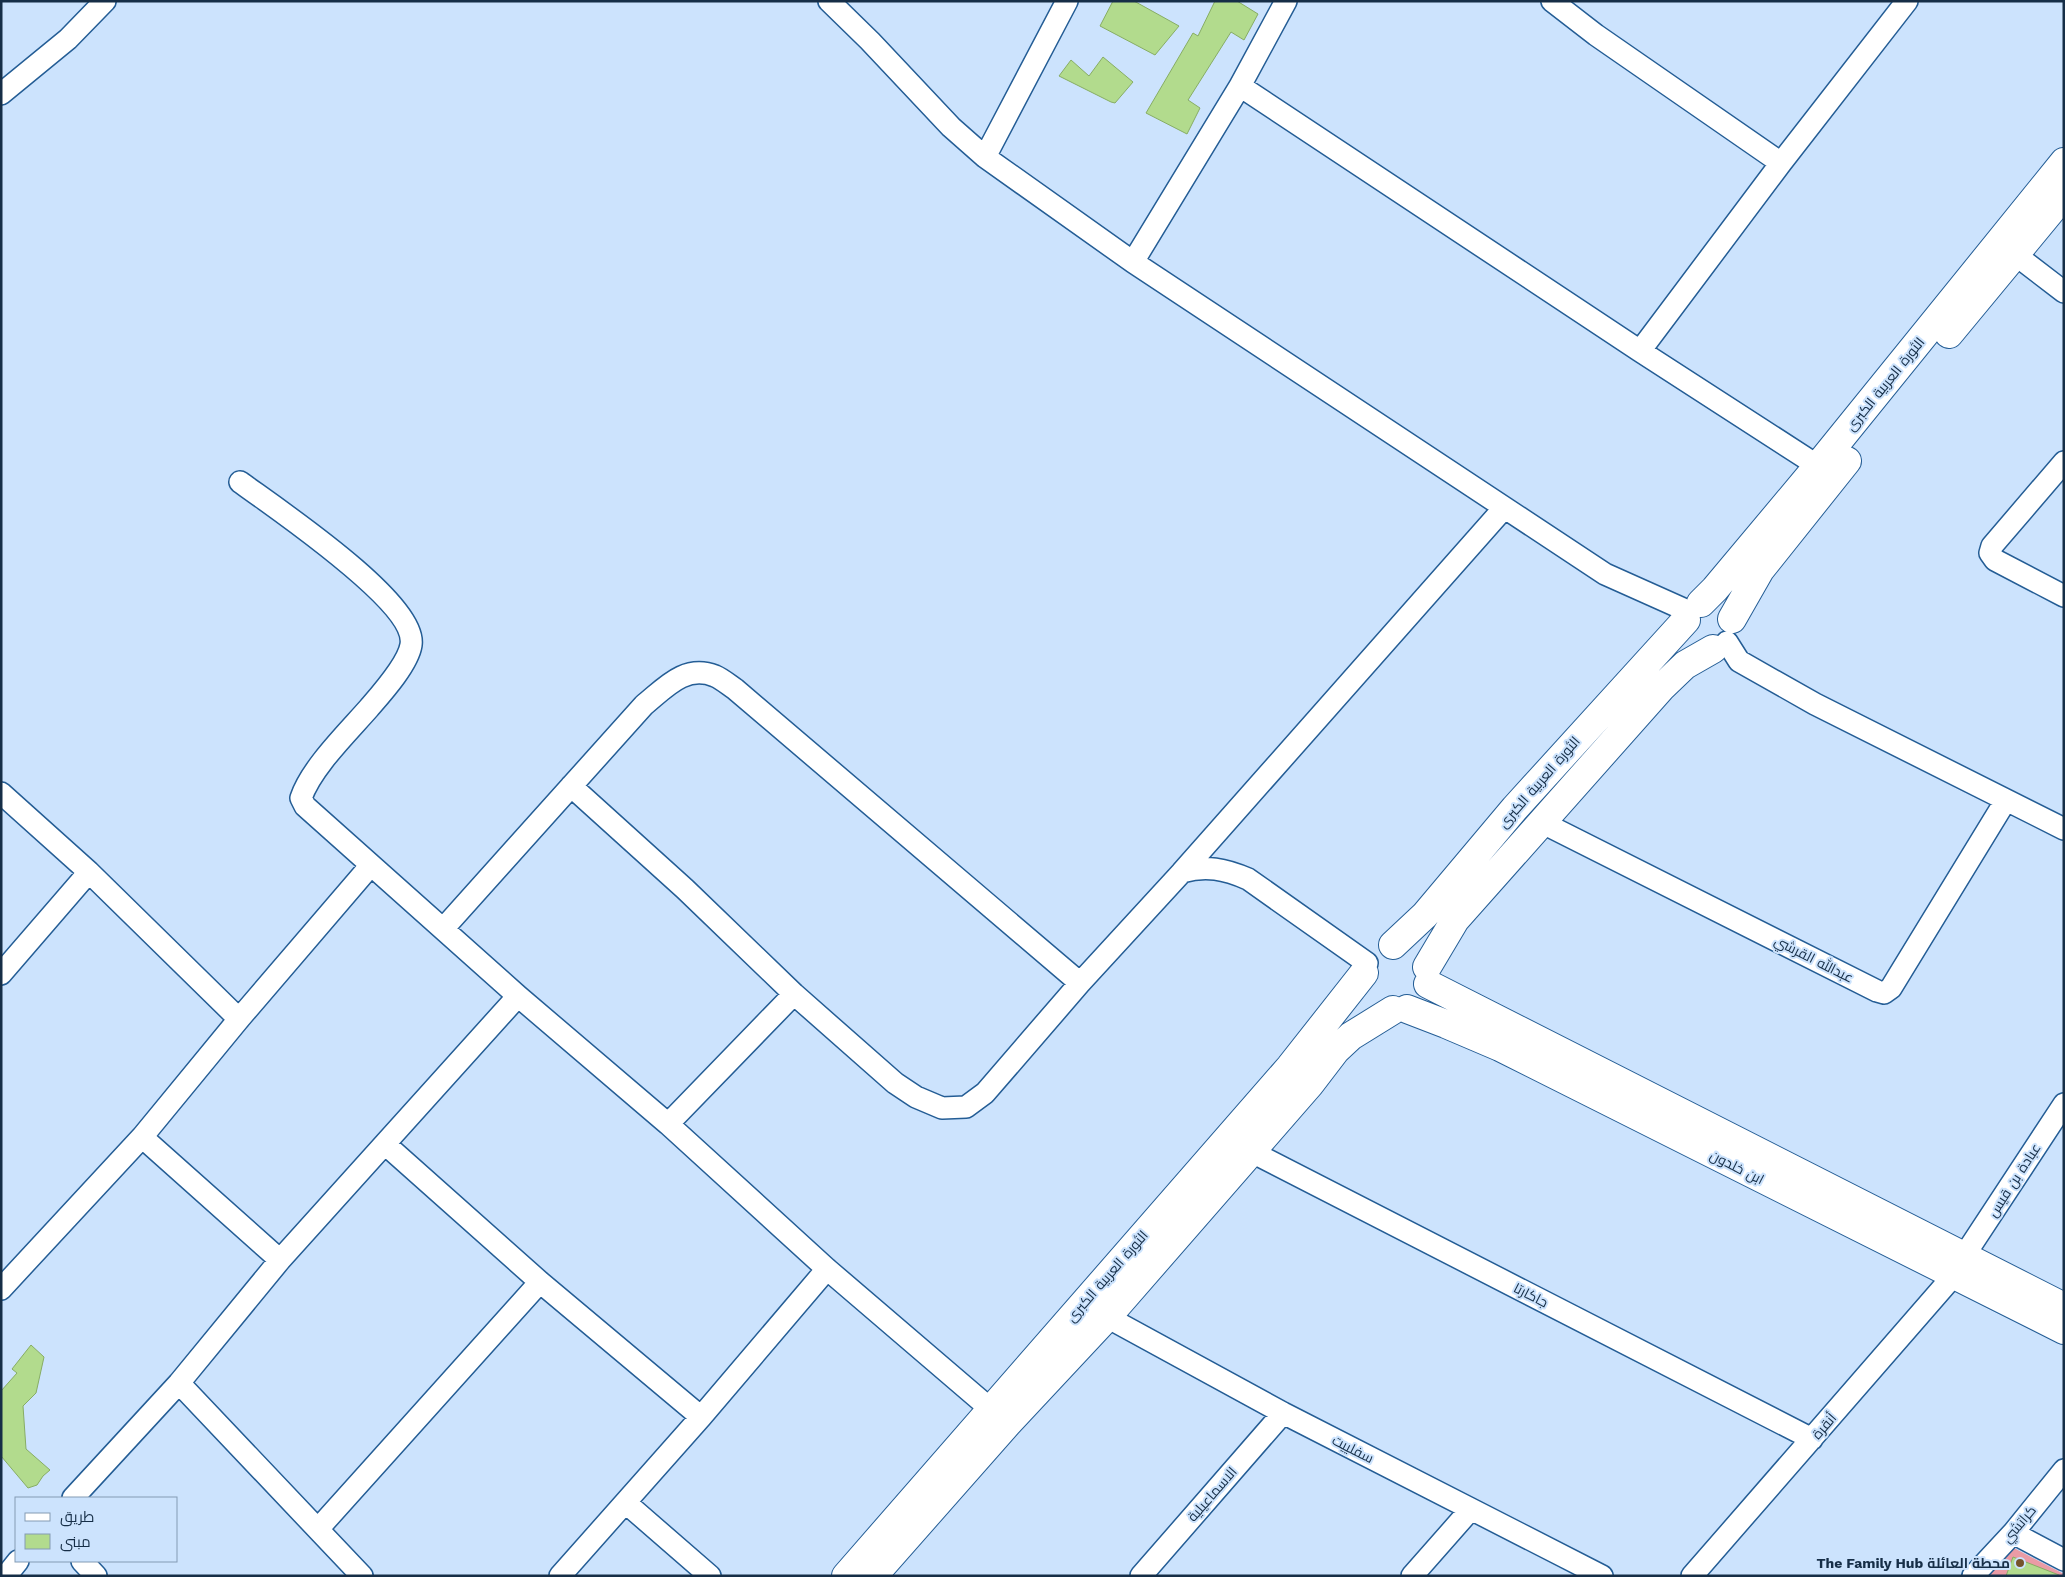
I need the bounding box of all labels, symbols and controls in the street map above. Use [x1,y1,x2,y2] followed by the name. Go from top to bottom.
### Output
[1842,334,1928,434] street label: الثورة العربية الكبرى
[1495,733,1583,831] street label: الثورة العربية الكبرى
[1770,931,1857,988] street label: عبدالله القرشي
[1984,1140,2044,1220] street label: عبادة بن قيس
[1707,1147,1767,1187] street label: ابن خلدون
[1063,1227,1151,1325] street label: الثورة العربية الكبرى
[1511,1280,1551,1310] street label: جاكارتا
[1808,1409,1840,1442] street label: أنقرة
[1330,1432,1376,1466] street label: سفلييت
[1184,1464,1240,1524] street label: الاسماعيلية
[15,1497,178,1562] legend
[1999,1502,2041,1548] street label: كراتشي
[60,1508,94,1527] text: طريق
[60,1533,91,1552] text: مبنى
[1816,1555,2010,1571] place label: The Family Hub محطة العائلة
[2014,1557,2026,1569] marker: The Family Hub محطة العائلة

